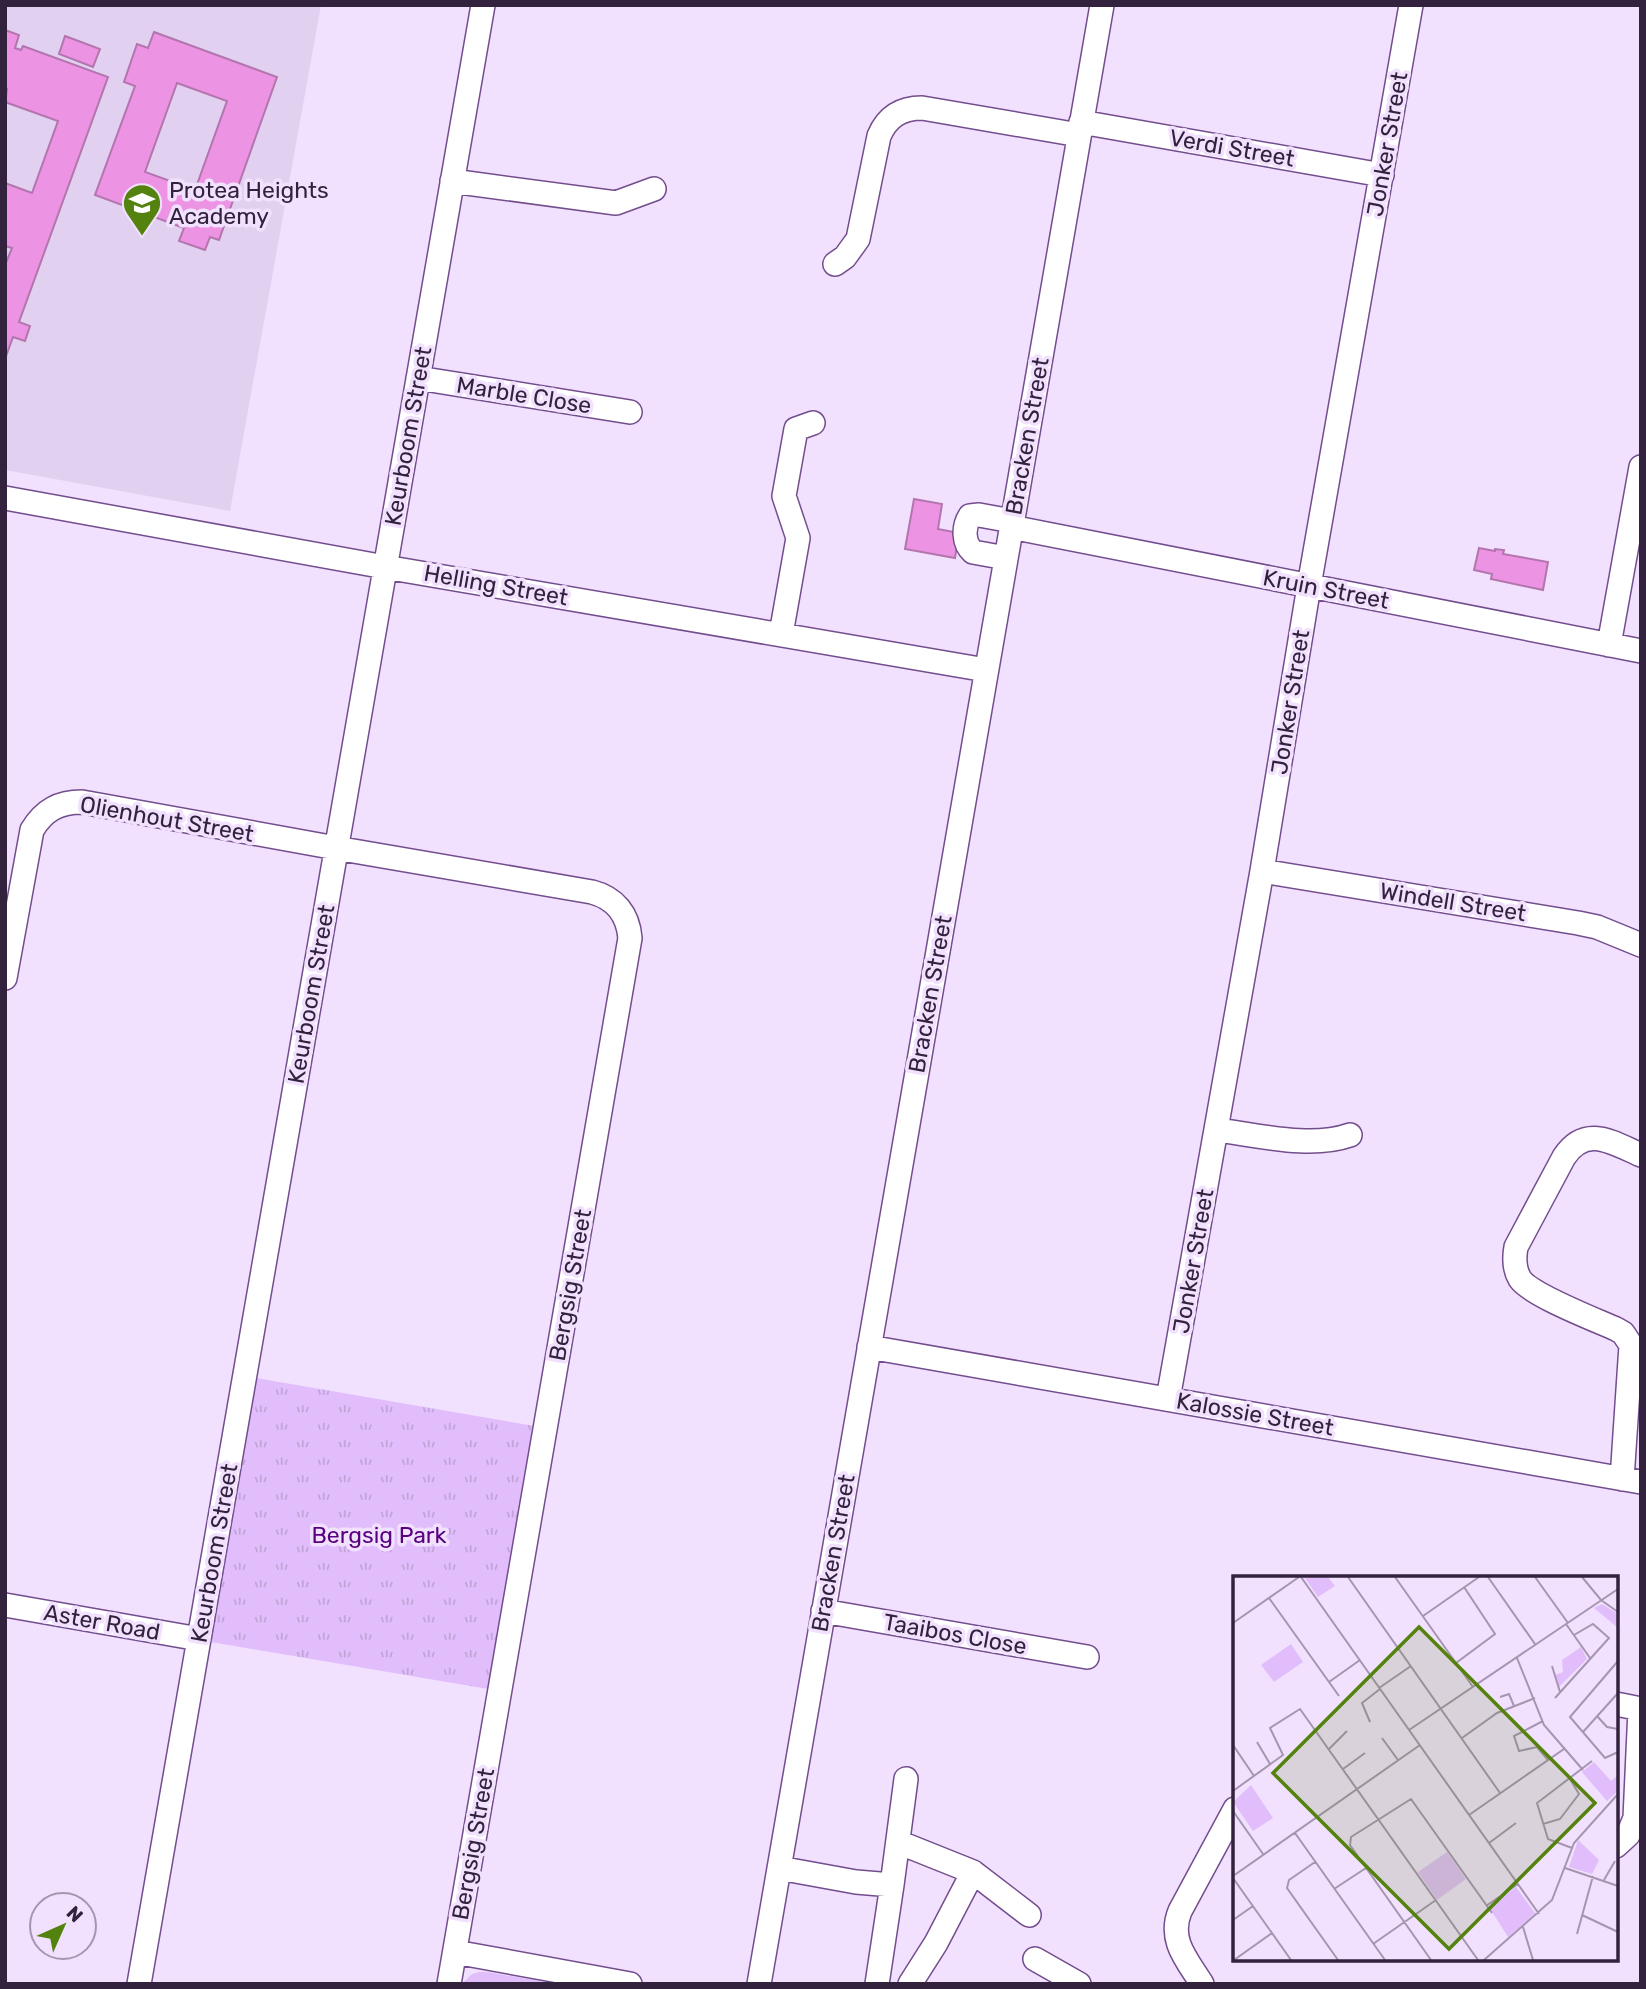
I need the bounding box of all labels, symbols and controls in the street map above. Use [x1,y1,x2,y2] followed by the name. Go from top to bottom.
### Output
[1361,70,1413,218] street label: Jonker Street
[1167,123,1297,173] street label: Verdi Street
[169,176,329,230] place label: Protea Heights Academy
[121,182,163,237] school or university icon: Protea Heights Academy
[378,344,438,528] street label: Keurboom Street
[999,355,1055,517] street label: Bracken Street
[455,371,593,419] street label: Marble Close
[422,559,570,611] street label: Helling Street
[1260,563,1392,615] street label: Kruin Street
[1265,628,1315,776] street label: Jonker Street
[78,790,256,848] street label: Olienhout Street
[1378,877,1528,927] street label: Windell Street
[281,902,341,1086] street label: Keurboom Street
[902,913,958,1075] street label: Bracken Street
[1167,1187,1219,1335] street label: Jonker Street
[543,1207,597,1363] street label: Bergsig Street
[1174,1386,1336,1442] street label: Kalossie Street
[184,1461,244,1645] street label: Keurboom Street
[805,1472,861,1634] street label: Bracken Street
[312,1521,447,1549] park label: Bergsig Park
[1233,1576,1618,1961] inset map
[42,1598,162,1646] street label: Aster Road
[881,1608,1029,1660] street label: Taaibos Close
[446,1766,500,1922] street label: Bergsig Street
[28,1891,98,1961] north arrow
[62,1901,88,1927] text: N

